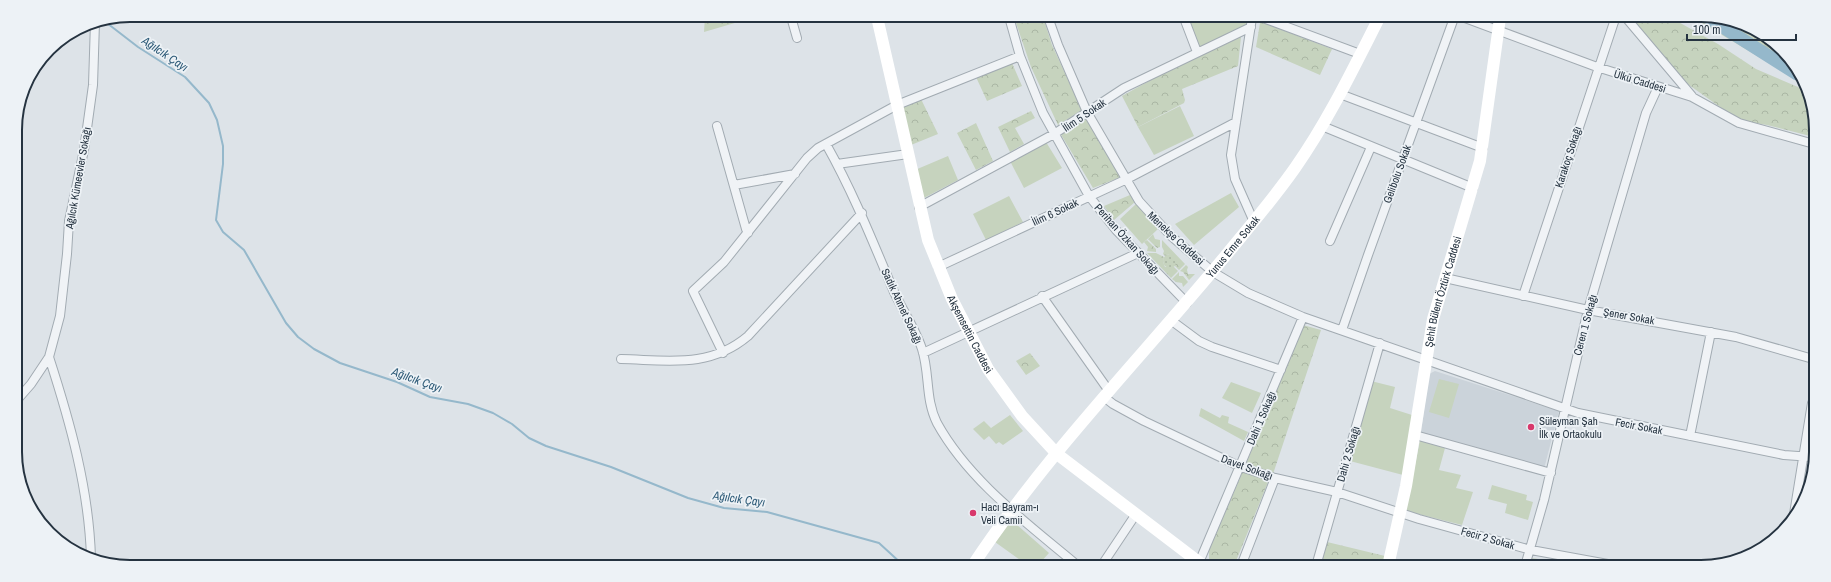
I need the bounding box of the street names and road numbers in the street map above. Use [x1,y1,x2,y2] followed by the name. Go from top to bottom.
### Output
[1612,66,1668,96] street label: Ülkü Caddesi
[1060,95,1109,135] street label: İlim 5 Sokak
[1552,125,1584,189] street label: Karakoç Sokağı
[62,126,94,231] street label: Ağılcık Kümeevler Sokağı
[1380,142,1414,205] street label: Gelibolu Sokak
[1030,195,1081,229] street label: İlim 6 Sokak
[1091,201,1163,277] street label: Perihan Özkan Sokağı
[1145,208,1207,268] street label: Menekşe Caddesi
[1203,212,1263,281] street label: Yunus Emre Sokak
[1422,234,1464,348] street label: Şehit Bülent Öztürk Caddesi
[878,266,926,346] street label: Sadık Ahmet Sokağı
[944,292,996,376] street label: Akşemsettin Caddesi
[1570,293,1600,357] street label: Ceren 1 Sokağı
[1602,305,1656,327] street label: Şener Sokak
[1243,389,1279,447] street label: Dahi 1 Sokağı
[1614,415,1664,438] street label: Fecir Sokak
[1333,425,1363,483] street label: Dahi 2 Sokağı
[1219,451,1275,483] street label: Davet Sokağı
[1460,524,1517,552] street label: Fecir 2 Sokak

